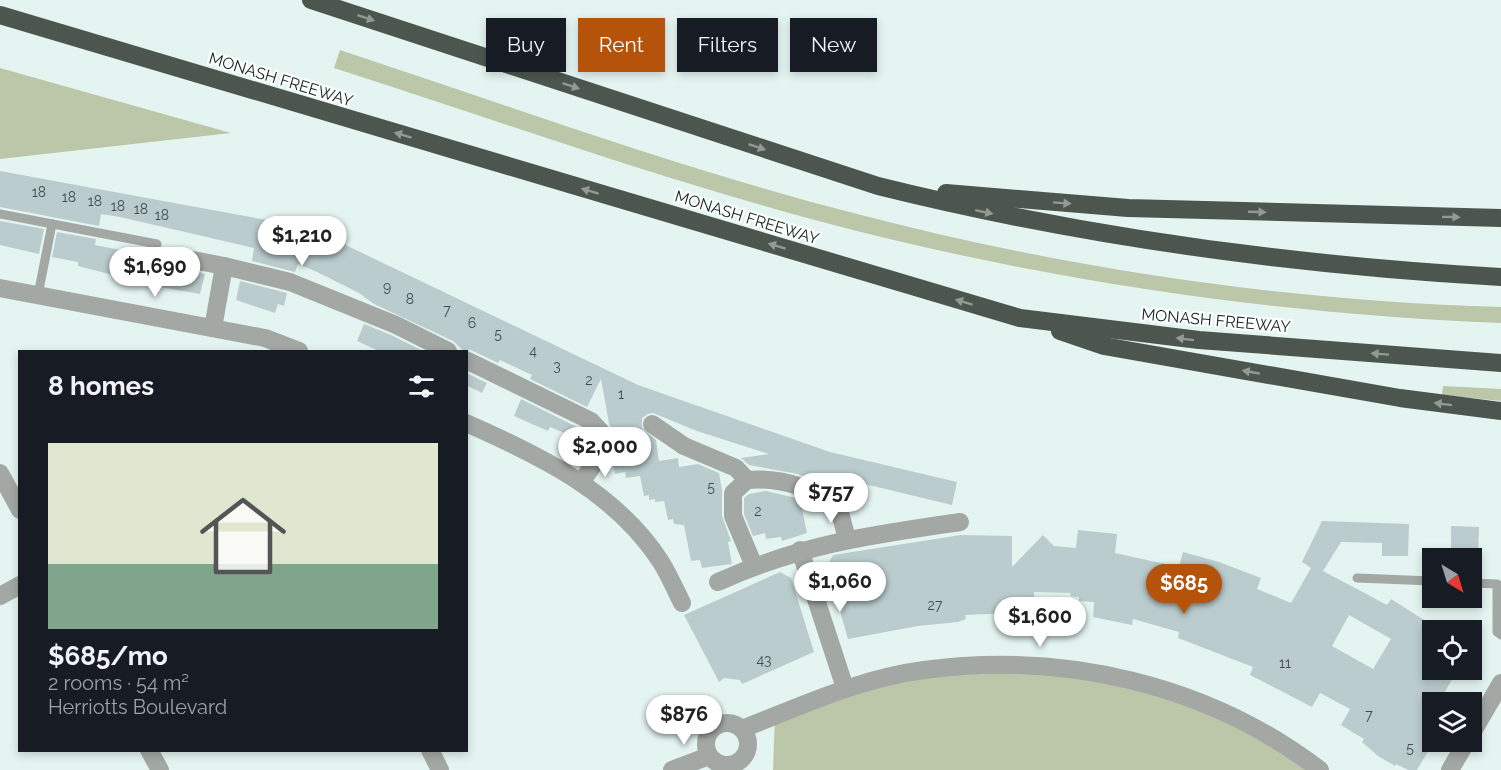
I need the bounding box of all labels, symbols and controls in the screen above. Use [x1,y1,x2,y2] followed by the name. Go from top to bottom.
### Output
[357,14,375,24] one-way arrow
[486,18,566,72] chip: Buy
[578,18,665,72] chip: Rent
[677,18,778,72] chip: Filters
[790,18,877,72] chip: New
[206,48,356,111] street label: MONASH FREEWAY
[562,81,580,91] one-way arrow
[394,130,412,139] one-way arrow
[748,142,766,152] one-way arrow
[32,184,46,200] house number: 18
[581,186,599,195] one-way arrow
[672,186,822,249] street label: MONASH FREEWAY
[62,189,76,205] house number: 18
[88,193,102,209] house number: 18
[111,198,125,214] house number: 18
[1052,199,1071,208] one-way arrow
[134,201,148,217] house number: 18
[155,207,169,223] house number: 18
[1247,207,1266,216] one-way arrow
[975,208,994,217] one-way arrow
[1442,212,1461,222] one-way arrow
[253,216,351,267] pin: $1,210
[272,223,332,247] text: $1,210
[768,241,786,250] one-way arrow
[106,247,204,298] pin: $1,690
[123,254,187,278] text: $1,690
[383,279,391,295] house number: 9
[406,291,414,307] house number: 8
[955,297,973,306] one-way arrow
[443,302,451,318] house number: 7
[1141,305,1292,337] street label: MONASH FREEWAY
[468,315,476,331] house number: 6
[494,326,502,342] house number: 5
[1176,334,1195,343] one-way arrow
[529,343,537,359] house number: 4
[1370,349,1389,359] one-way arrow
[553,358,561,374] house number: 3
[1241,367,1260,376] one-way arrow
[405,370,438,403] icon: filters
[48,371,154,401] text: 8 homes
[585,372,593,388] house number: 2
[618,386,624,402] house number: 1
[1433,399,1452,408] one-way arrow
[556,427,654,478] pin: $2,000
[572,434,638,458] text: $2,000
[795,473,867,524] pin: $757
[707,479,715,495] house number: 5
[808,480,854,504] text: $757
[189,482,297,590] icon: home
[754,503,762,519] house number: 2
[1422,548,1482,608] north arrow
[1422,548,1482,752] map controls
[791,562,889,613] pin: $1,060
[1148,564,1220,615] pin: $685
[808,569,872,593] text: $1,060
[1160,571,1208,595] text: $685
[928,597,943,613] house number: 27
[991,597,1089,648] pin: $1,600
[1008,604,1072,628] text: $1,600
[1422,620,1482,680] button: locate
[48,641,168,671] text: $685/mo
[756,652,772,668] house number: 43
[1279,655,1291,671] house number: 11
[48,671,189,695] text: 2 rooms · 54 m²
[1422,692,1482,752] button: layers
[48,695,227,719] text: Herriotts Boulevard
[648,695,720,746] pin: $876
[660,702,708,726] text: $876
[1365,707,1373,723] house number: 7
[1406,740,1414,756] house number: 5

